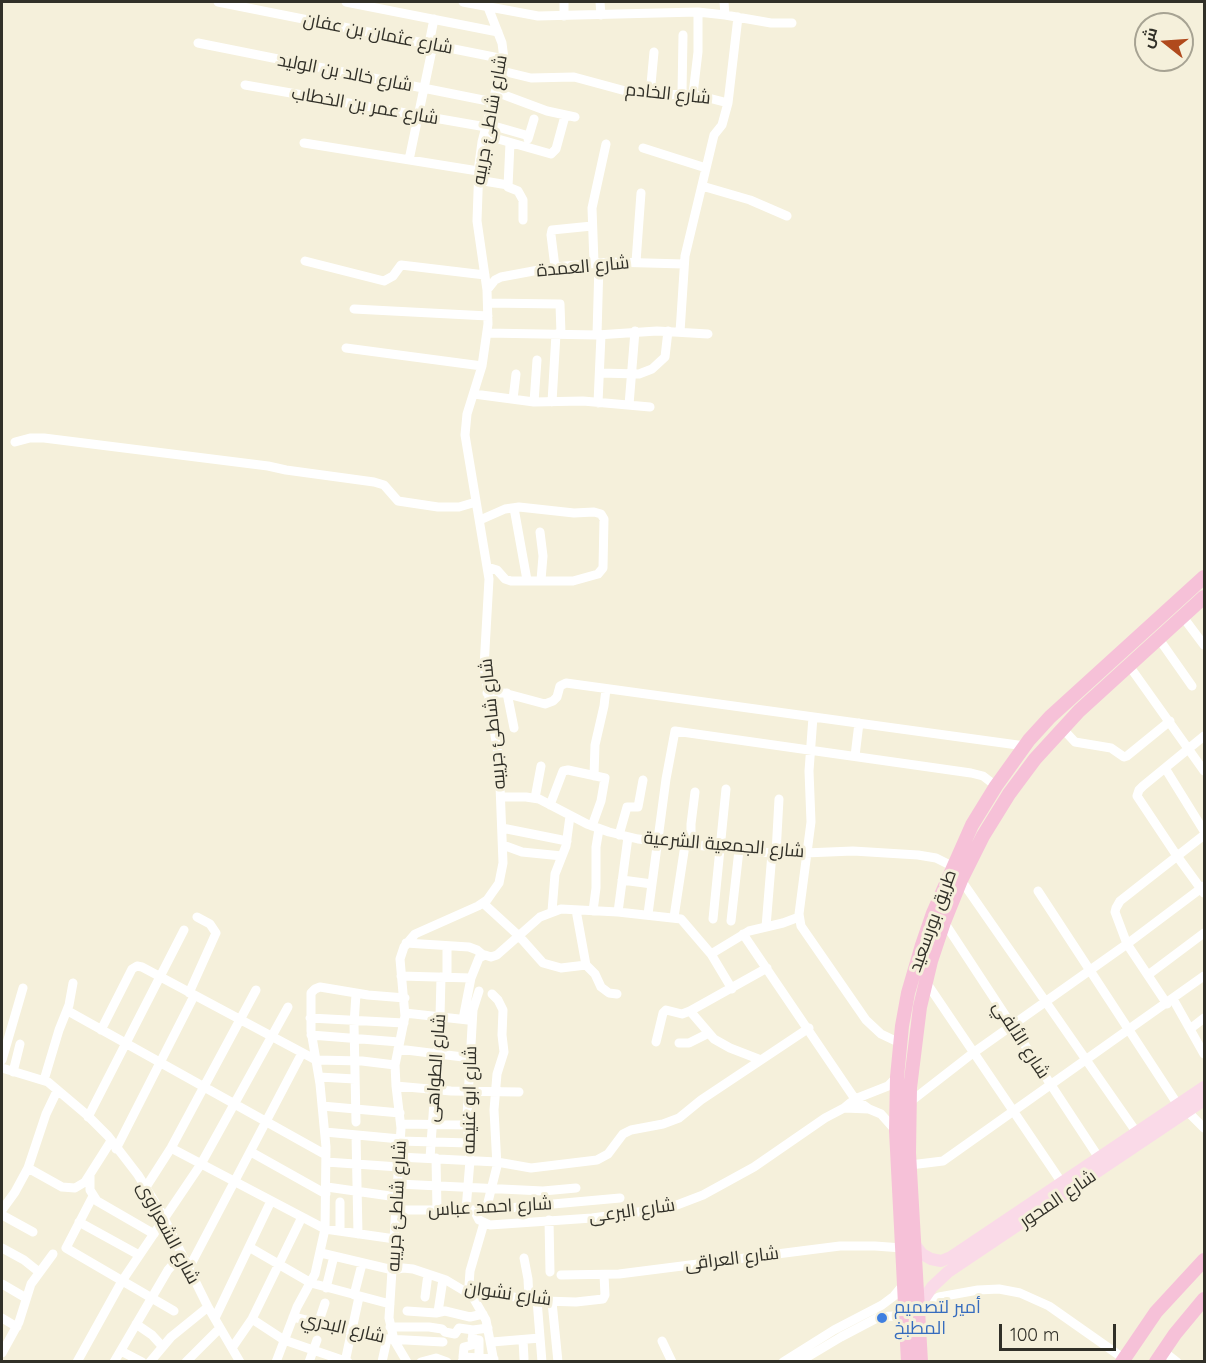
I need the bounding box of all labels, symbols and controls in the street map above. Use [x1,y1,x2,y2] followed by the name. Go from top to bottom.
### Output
[301,9,455,59] street label: شارع عثمان بن عفان
[1134,12,1194,72] north arrow
[1136,25,1161,50] text: ش
[276,49,414,97] street label: شارع خالد بن الوليد
[468,53,512,187] street label: شارع شاطئ جريبه
[624,79,712,109] street label: شارع الخادم
[290,82,440,130] street label: شارع عمر بن الخطاب
[536,252,630,282] street label: شارع العمدة
[475,657,511,791] street label: شارع شاطئ جريبه
[643,827,805,863] street label: شارع الجمعية الشرعية
[905,867,961,975] street label: طريق بورسعيد
[988,997,1054,1083] street label: شارع الألفي
[421,1013,451,1123] street label: شارع الطواهى
[458,1046,482,1154] street label: شارع ابو غنيمه
[383,1140,411,1272] street label: شارع شاطئ جريبه
[1016,1166,1100,1232] street label: شارع المحور
[132,1178,204,1288] street label: شارع الشعراوى
[427,1193,553,1221] street label: شارع احمد عباس
[588,1194,676,1228] street label: شارع البرعى
[684,1243,780,1275] street label: شارع العراقى
[463,1277,553,1311] street label: شارع نشوان
[894,1297,981,1340] place label: أمير لتصميم المطبخ
[299,1308,387,1348] street label: شارع البدري
[875,1311,889,1325] marker: أمير لتصميم المطبخ
[1002,1312,1119,1350] scale bar
[1010,1323,1059,1346] text: 100 m

